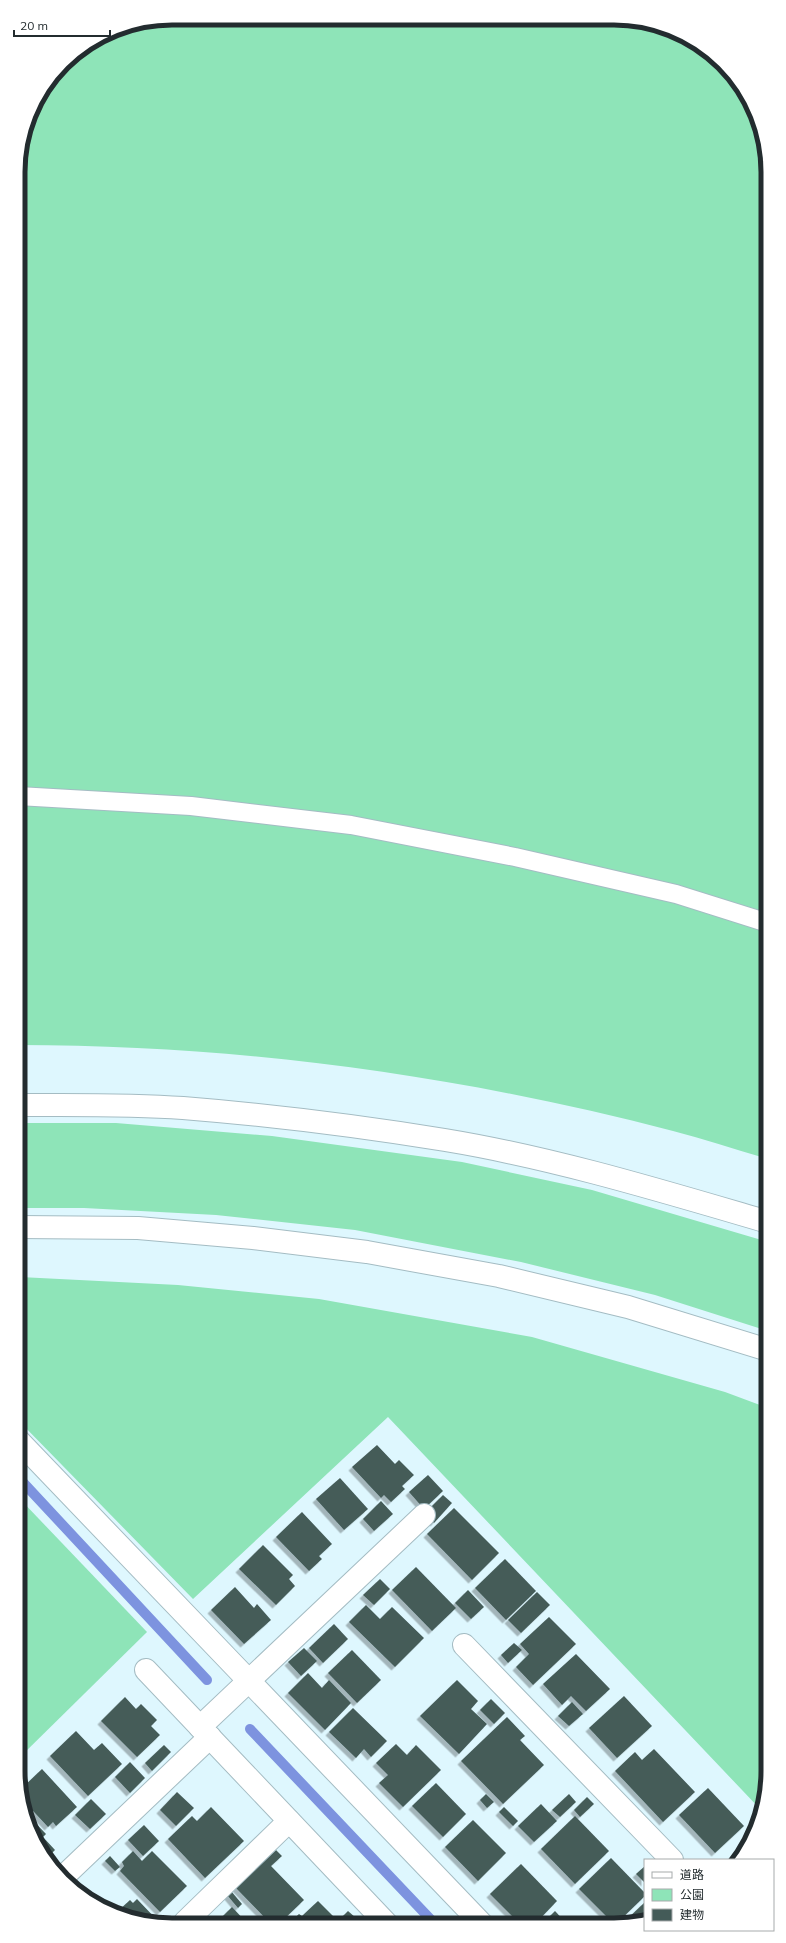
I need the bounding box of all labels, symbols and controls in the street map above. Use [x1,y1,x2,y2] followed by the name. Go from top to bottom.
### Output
[14,12,110,38] scale bar
[20,18,48,33] text: 20 m
[644,1859,774,1931] legend
[680,1867,704,1882] text: 道路
[680,1887,704,1902] text: 公園
[680,1907,704,1922] text: 建物

